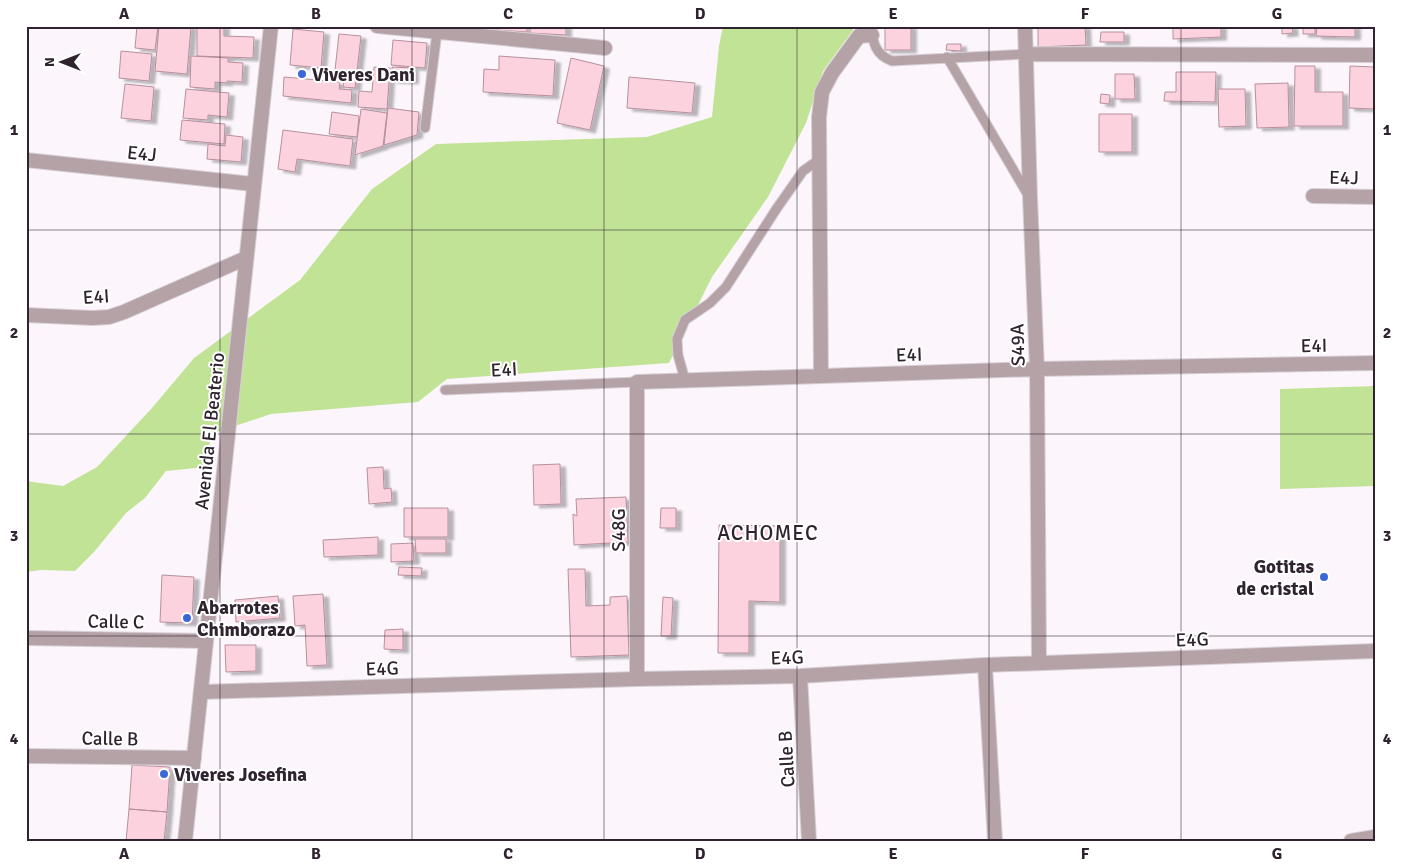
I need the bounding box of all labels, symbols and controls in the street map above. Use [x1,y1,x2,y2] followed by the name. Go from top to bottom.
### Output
[119,4,130,24] text: A
[311,4,321,24] text: B
[503,4,513,24] text: C
[695,4,706,24] text: D
[888,4,898,24] text: E
[1081,4,1090,24] text: F
[1272,4,1282,24] text: G
[38,38,88,88] north arrow
[41,57,58,67] text: N
[312,63,415,87] place label: Viveres Dani
[296,68,308,80] marker: Viveres Dani
[10,120,19,140] text: 1
[1383,120,1392,140] text: 1
[126,141,158,167] street label: E4J
[1329,166,1359,190] street label: E4J
[82,284,110,310] street label: E4I
[10,323,18,343] text: 2
[1005,323,1031,367] street label: S49A
[1383,323,1391,343] text: 2
[1301,334,1328,358] street label: E4I
[895,343,923,367] street label: E4I
[190,351,230,511] street label: Avenida El Beaterio
[490,357,518,383] street label: E4I
[607,508,631,552] street label: S48G
[717,520,819,546] district label: ACHOMEC
[10,526,18,546] text: 3
[1383,526,1391,546] text: 3
[1236,555,1314,601] place label: Gotitas de cristal
[1318,571,1330,583] marker: Gotitas de cristal
[197,596,295,642] place label: Abarrotes Chimborazo
[87,610,145,634] street label: Calle C
[181,612,193,624] marker: Abarrotes Chimborazo
[1175,627,1209,653] street label: E4G
[770,645,804,671] street label: E4G
[365,656,399,682] street label: E4G
[81,727,139,751] street label: Calle B
[10,729,19,749] text: 4
[1383,729,1392,749] text: 4
[774,730,800,788] street label: Calle B
[174,763,307,787] place label: Viveres Josefina
[158,768,170,780] marker: Viveres Josefina
[119,844,130,864] text: A
[311,844,321,864] text: B
[503,844,513,864] text: C
[695,844,706,864] text: D
[888,844,898,864] text: E
[1081,844,1090,864] text: F
[1272,844,1282,864] text: G

